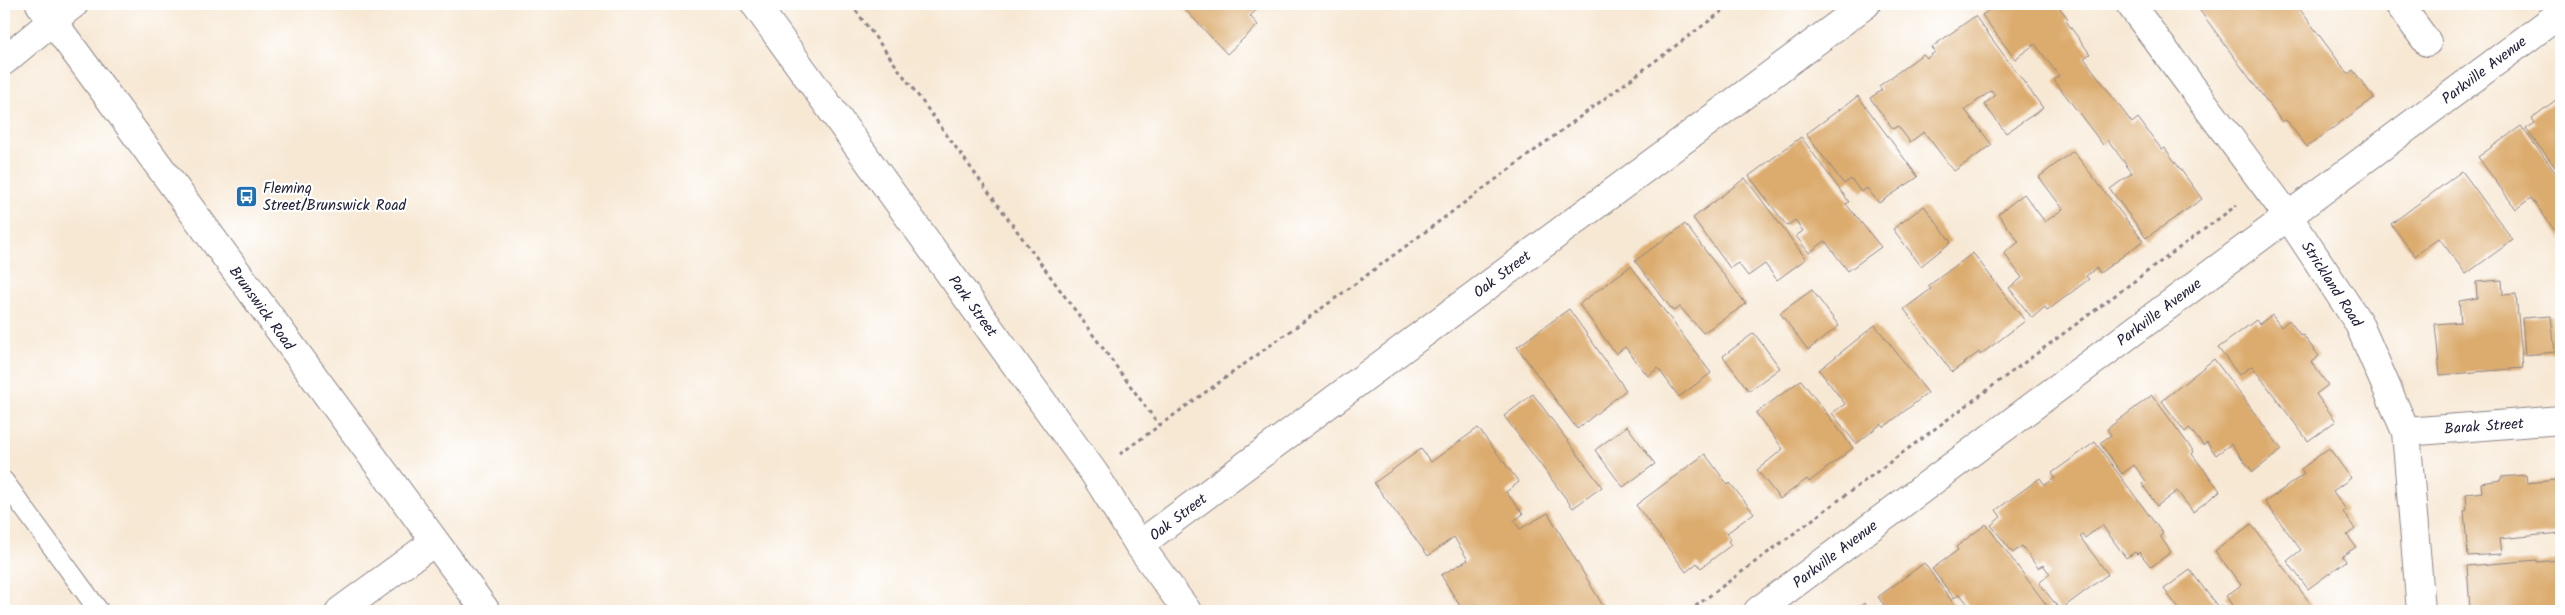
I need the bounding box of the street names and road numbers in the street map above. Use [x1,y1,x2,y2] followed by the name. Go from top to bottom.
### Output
[2437,31,2532,111] street label: Parkville Avenue
[2294,237,2368,333] street label: Strickland Road
[1468,245,1537,305] street label: Oak Street
[222,261,300,356] street label: Brunswick Road
[942,271,1003,343] street label: Park Street
[2112,273,2207,353] street label: Parkville Avenue
[2443,412,2525,442] street label: Barak Street
[1144,488,1213,548] street label: Oak Street
[1788,515,1883,595] street label: Parkville Avenue

